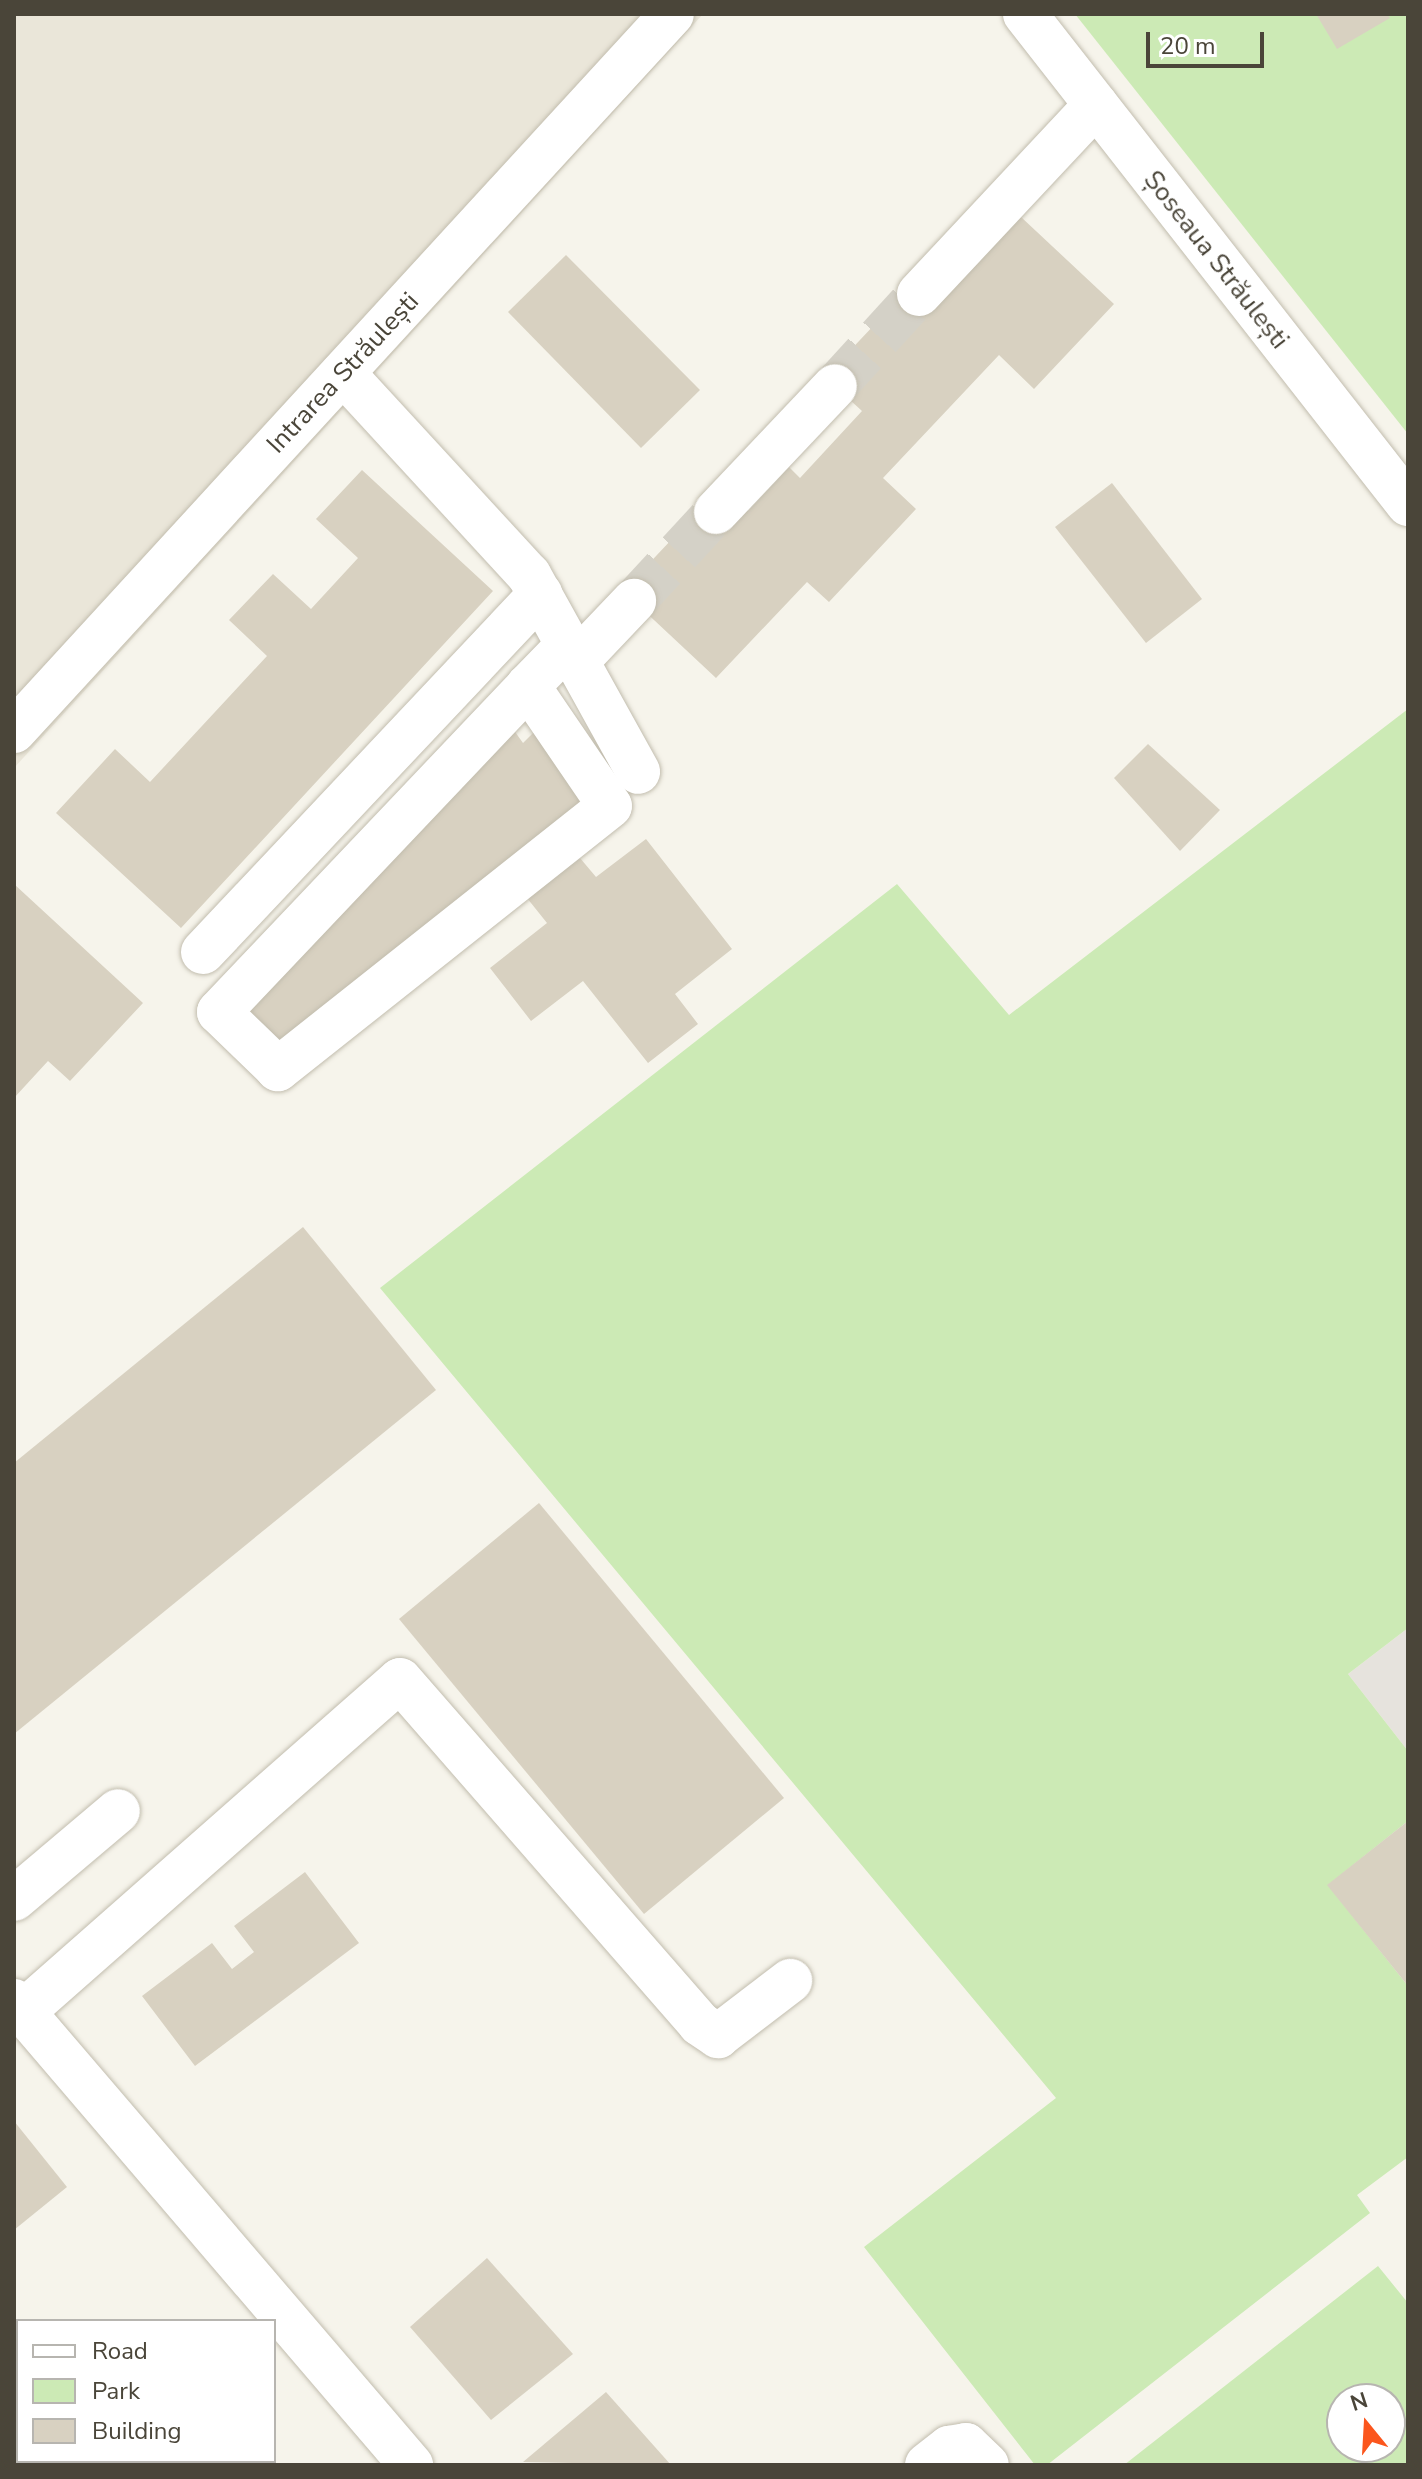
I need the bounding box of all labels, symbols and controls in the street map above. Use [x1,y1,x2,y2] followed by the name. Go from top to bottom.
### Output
[1150,16,1268,66] scale bar
[1160,30,1216,62] text: 20 m
[1137,165,1295,355] street label: Șoseaua Străulești
[261,286,425,460] street label: Intrarea Străulești
[16,2319,276,2463] legend
[92,2335,148,2367] text: Road
[92,2375,140,2407] text: Park
[1326,2383,1406,2463] north arrow
[1347,2385,1372,2419] text: N
[92,2415,182,2447] text: Building

